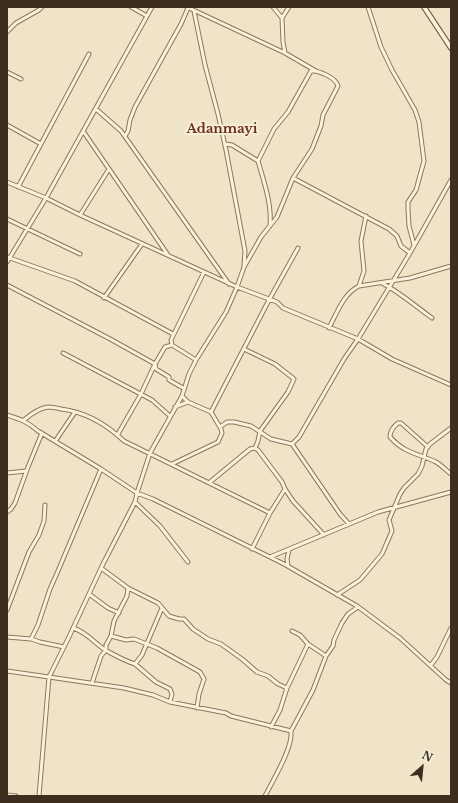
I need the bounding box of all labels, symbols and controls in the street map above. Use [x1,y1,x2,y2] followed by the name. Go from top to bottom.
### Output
[187,121,257,137] district label: Adanmayi
[402,747,442,787] north arrow
[420,748,435,765] text: N

